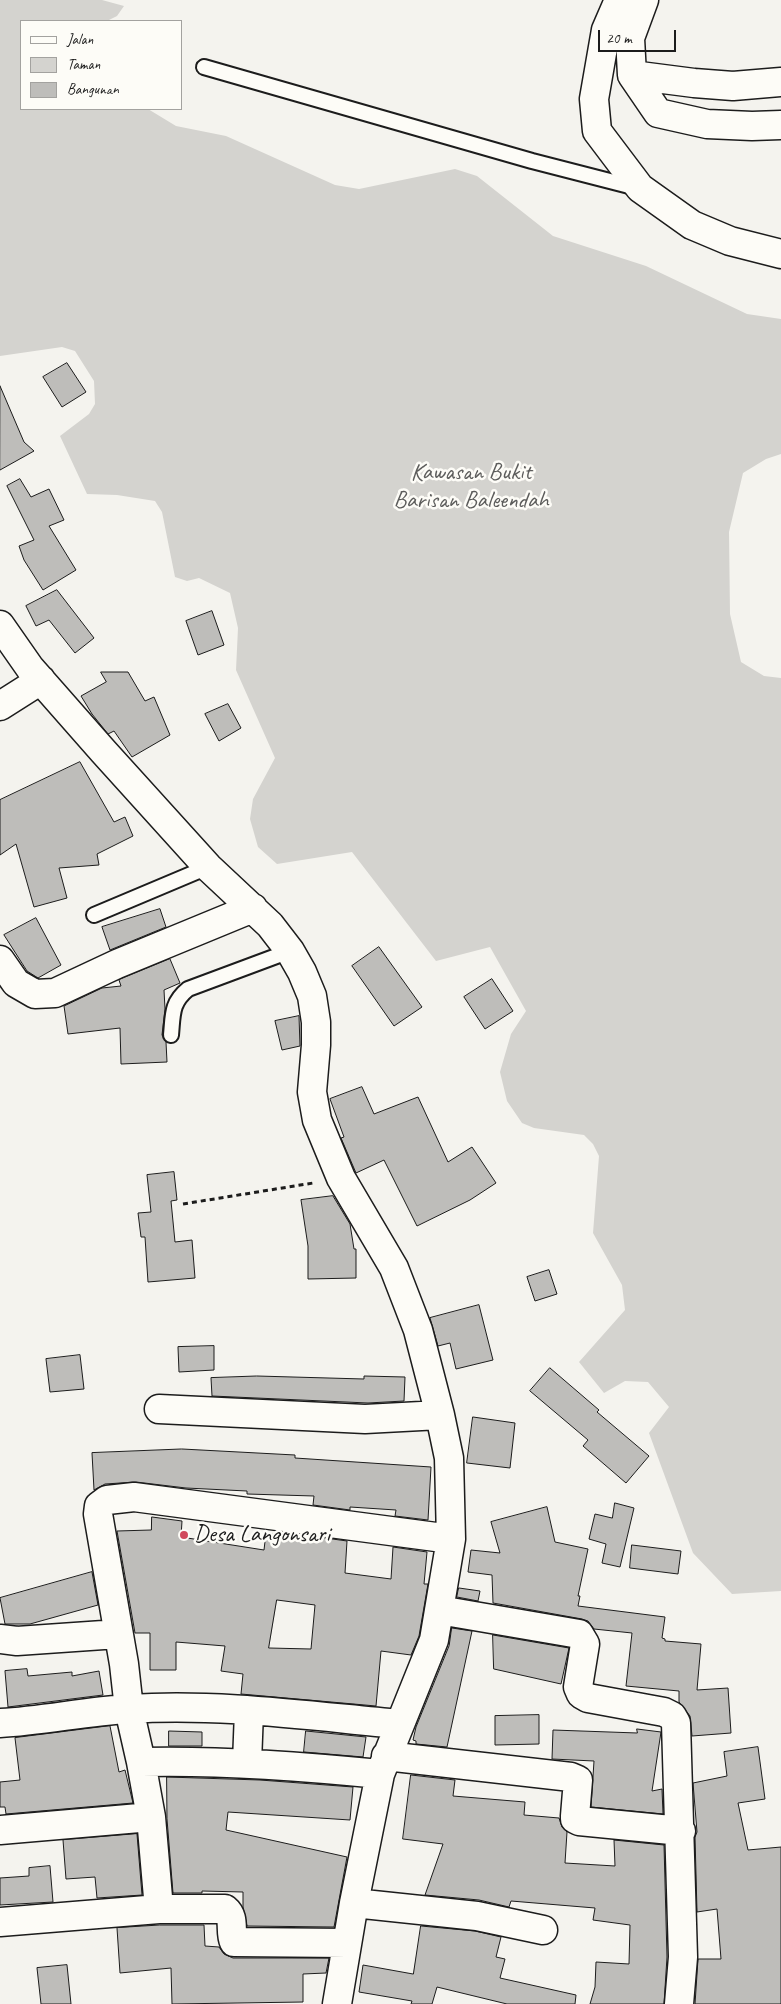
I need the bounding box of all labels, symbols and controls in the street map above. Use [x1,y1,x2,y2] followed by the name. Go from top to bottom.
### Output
[20,20,182,110] legend
[601,20,678,52] scale bar
[606,29,632,48] text: 20 m
[67,30,93,49] text: Jalan
[67,55,100,74] text: Taman
[67,80,119,99] text: Bangunan
[393,459,549,515] park label: Kawasan Bukit Barisan Baleendah
[194,1521,330,1549] place label: Desa Langonsari
[178,1529,190,1541] marker: Desa Langonsari

